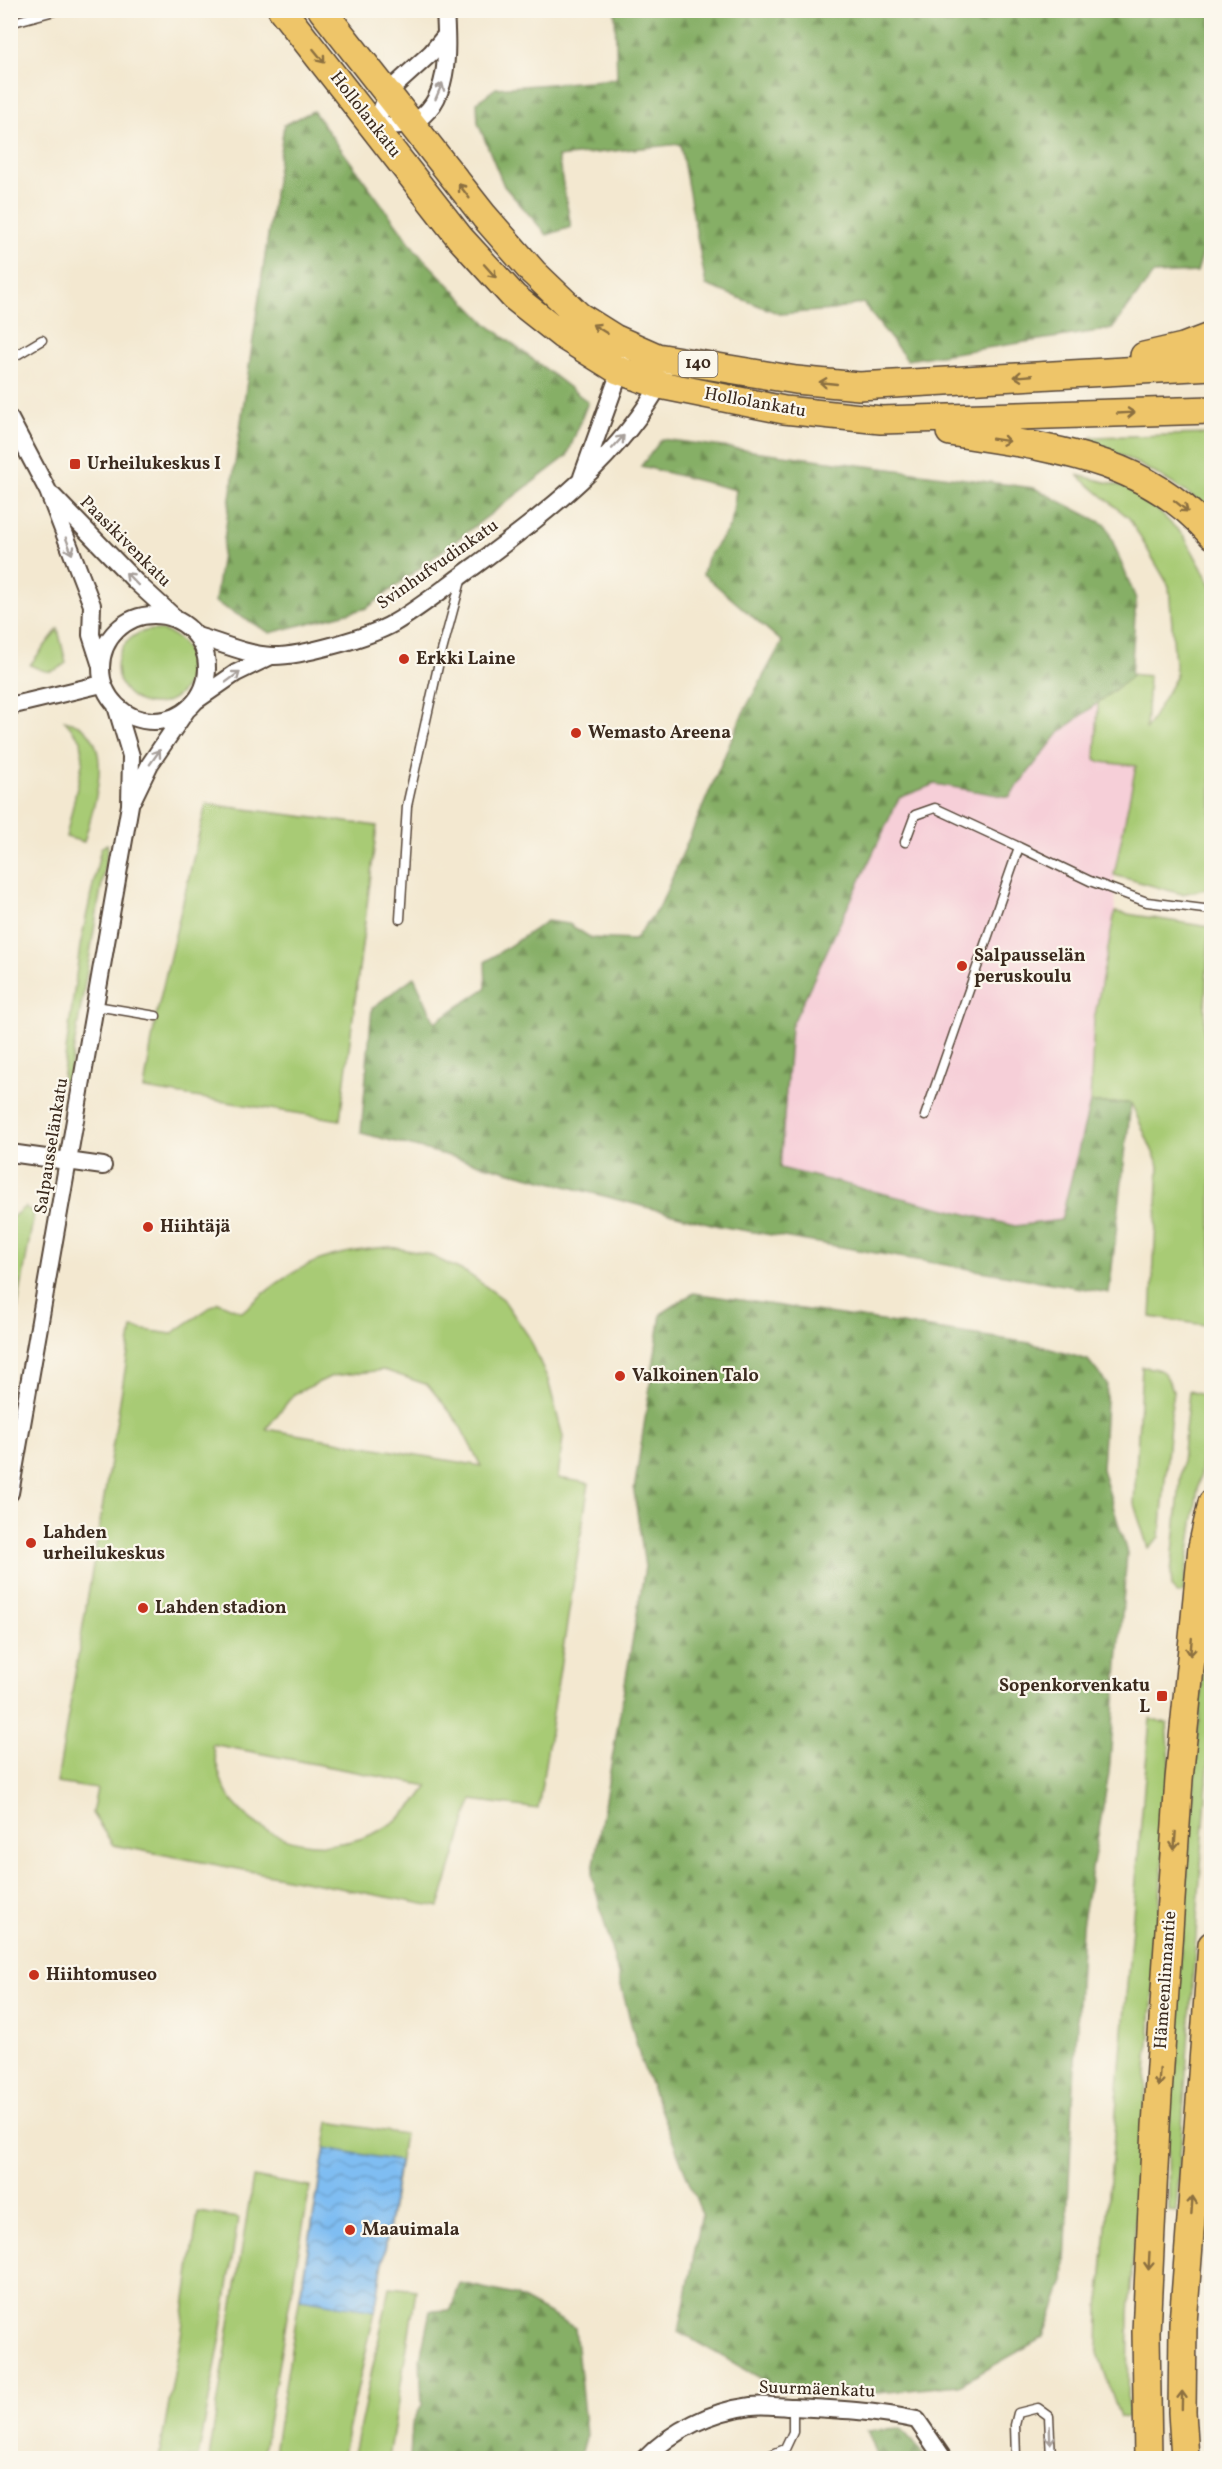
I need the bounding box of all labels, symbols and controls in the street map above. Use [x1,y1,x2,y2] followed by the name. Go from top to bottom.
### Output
[312,48,325,64] one-way arrow
[323,67,407,163] street label: Hollolankatu
[434,82,445,101] one-way arrow
[458,183,471,199] one-way arrow
[483,263,497,278] one-way arrow
[592,322,609,334] one-way arrow
[678,351,718,377] road number: 140
[1013,371,1033,382] one-way arrow
[819,377,839,388] one-way arrow
[702,382,808,424] street label: Hollolankatu
[1115,408,1135,419] one-way arrow
[611,435,625,450] one-way arrow
[990,435,1010,446] one-way arrow
[87,452,221,477] place label: Urheilukeskus I
[68,457,82,471] marker: Urheilukeskus I
[74,491,176,593] street label: Paasikivenkatu
[1173,499,1189,512] one-way arrow
[372,514,504,616] street label: Svinhufvudinkatu
[64,536,75,555] one-way arrow
[125,571,140,586] one-way arrow
[416,647,515,672] place label: Erkki Laine
[397,652,411,666] marker: Erkki Laine
[225,670,241,683] one-way arrow
[588,721,731,746] place label: Wemasto Areena
[569,726,583,740] marker: Wemasto Areena
[149,749,162,765] one-way arrow
[974,944,1086,990] place label: Salpausselän peruskoulu
[955,959,969,973] marker: Salpausselän peruskoulu
[29,1076,75,1216] street label: Salpausselänkatu
[160,1215,231,1240] place label: Hiihtäjä
[141,1220,155,1234] marker: Hiihtäjä
[632,1364,759,1389] place label: Valkoinen Talo
[613,1369,627,1383] marker: Valkoinen Talo
[43,1521,165,1567] place label: Lahden urheilukeskus
[24,1536,38,1550] marker: Lahden urheilukeskus
[155,1596,287,1621] place label: Lahden stadion
[136,1601,150,1615] marker: Lahden stadion
[1185,1637,1196,1657] one-way arrow
[999,1674,1150,1720] place label: Sopenkorvenkatu L
[1155,1689,1169,1703] marker: Sopenkorvenkatu L
[1169,1831,1180,1851] one-way arrow
[1149,1910,1183,2050] street label: Hämeenlinnantie
[46,1963,157,1988] place label: Hiihtomuseo
[27,1968,41,1982] marker: Hiihtomuseo
[1153,2067,1164,2087] one-way arrow
[1187,2196,1198,2216] one-way arrow
[362,2218,460,2243] place label: Maauimala
[343,2223,357,2237] marker: Maauimala
[1144,2250,1155,2270] one-way arrow
[758,2375,876,2405] street label: Suurmäenkatu
[1176,2391,1188,2411] one-way arrow
[1044,2425,1055,2445] one-way arrow

